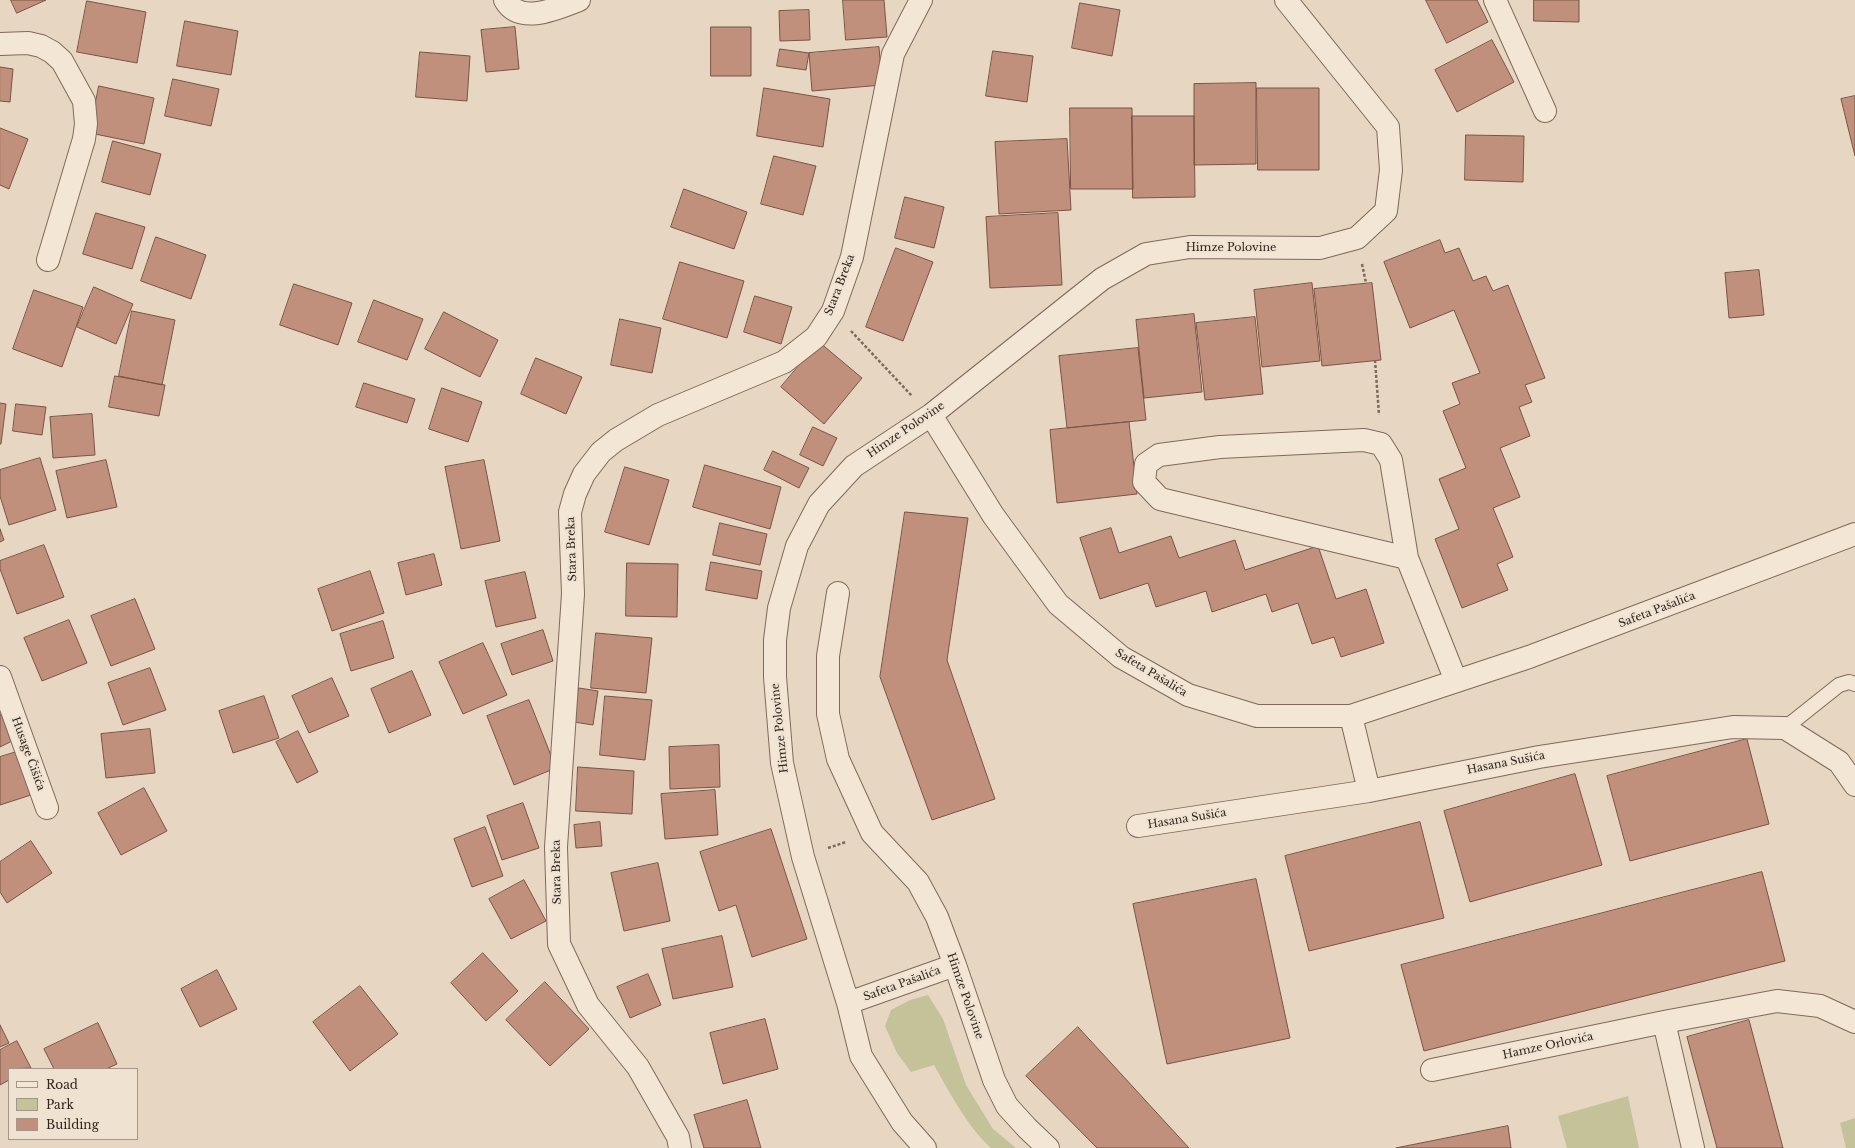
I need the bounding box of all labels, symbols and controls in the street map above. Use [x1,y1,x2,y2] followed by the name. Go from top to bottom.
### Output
[1186,241,1276,255] street label: Himze Polovine
[822,253,858,317] street label: Stara Breka
[865,399,947,461] street label: Himze Polovine
[564,517,580,581] street label: Stara Breka
[1617,589,1697,631] street label: Safeta Pašalića
[1113,646,1189,700] street label: Safeta Pašalića
[769,682,791,774] street label: Himze Polovine
[9,715,47,793] street label: Husage Čišića
[1466,749,1546,777] street label: Hasana Sušića
[1147,806,1227,832] street label: Hasana Sušića
[550,840,564,904] street label: Stara Breka
[944,951,986,1041] street label: Himze Polovine
[862,964,942,1004] street label: Safeta Pašalića
[1501,1030,1595,1062] street label: Hamze Orlovića
[8,1068,138,1140] legend
[46,1077,78,1092] text: Road
[46,1097,74,1112] text: Park
[46,1117,99,1132] text: Building

